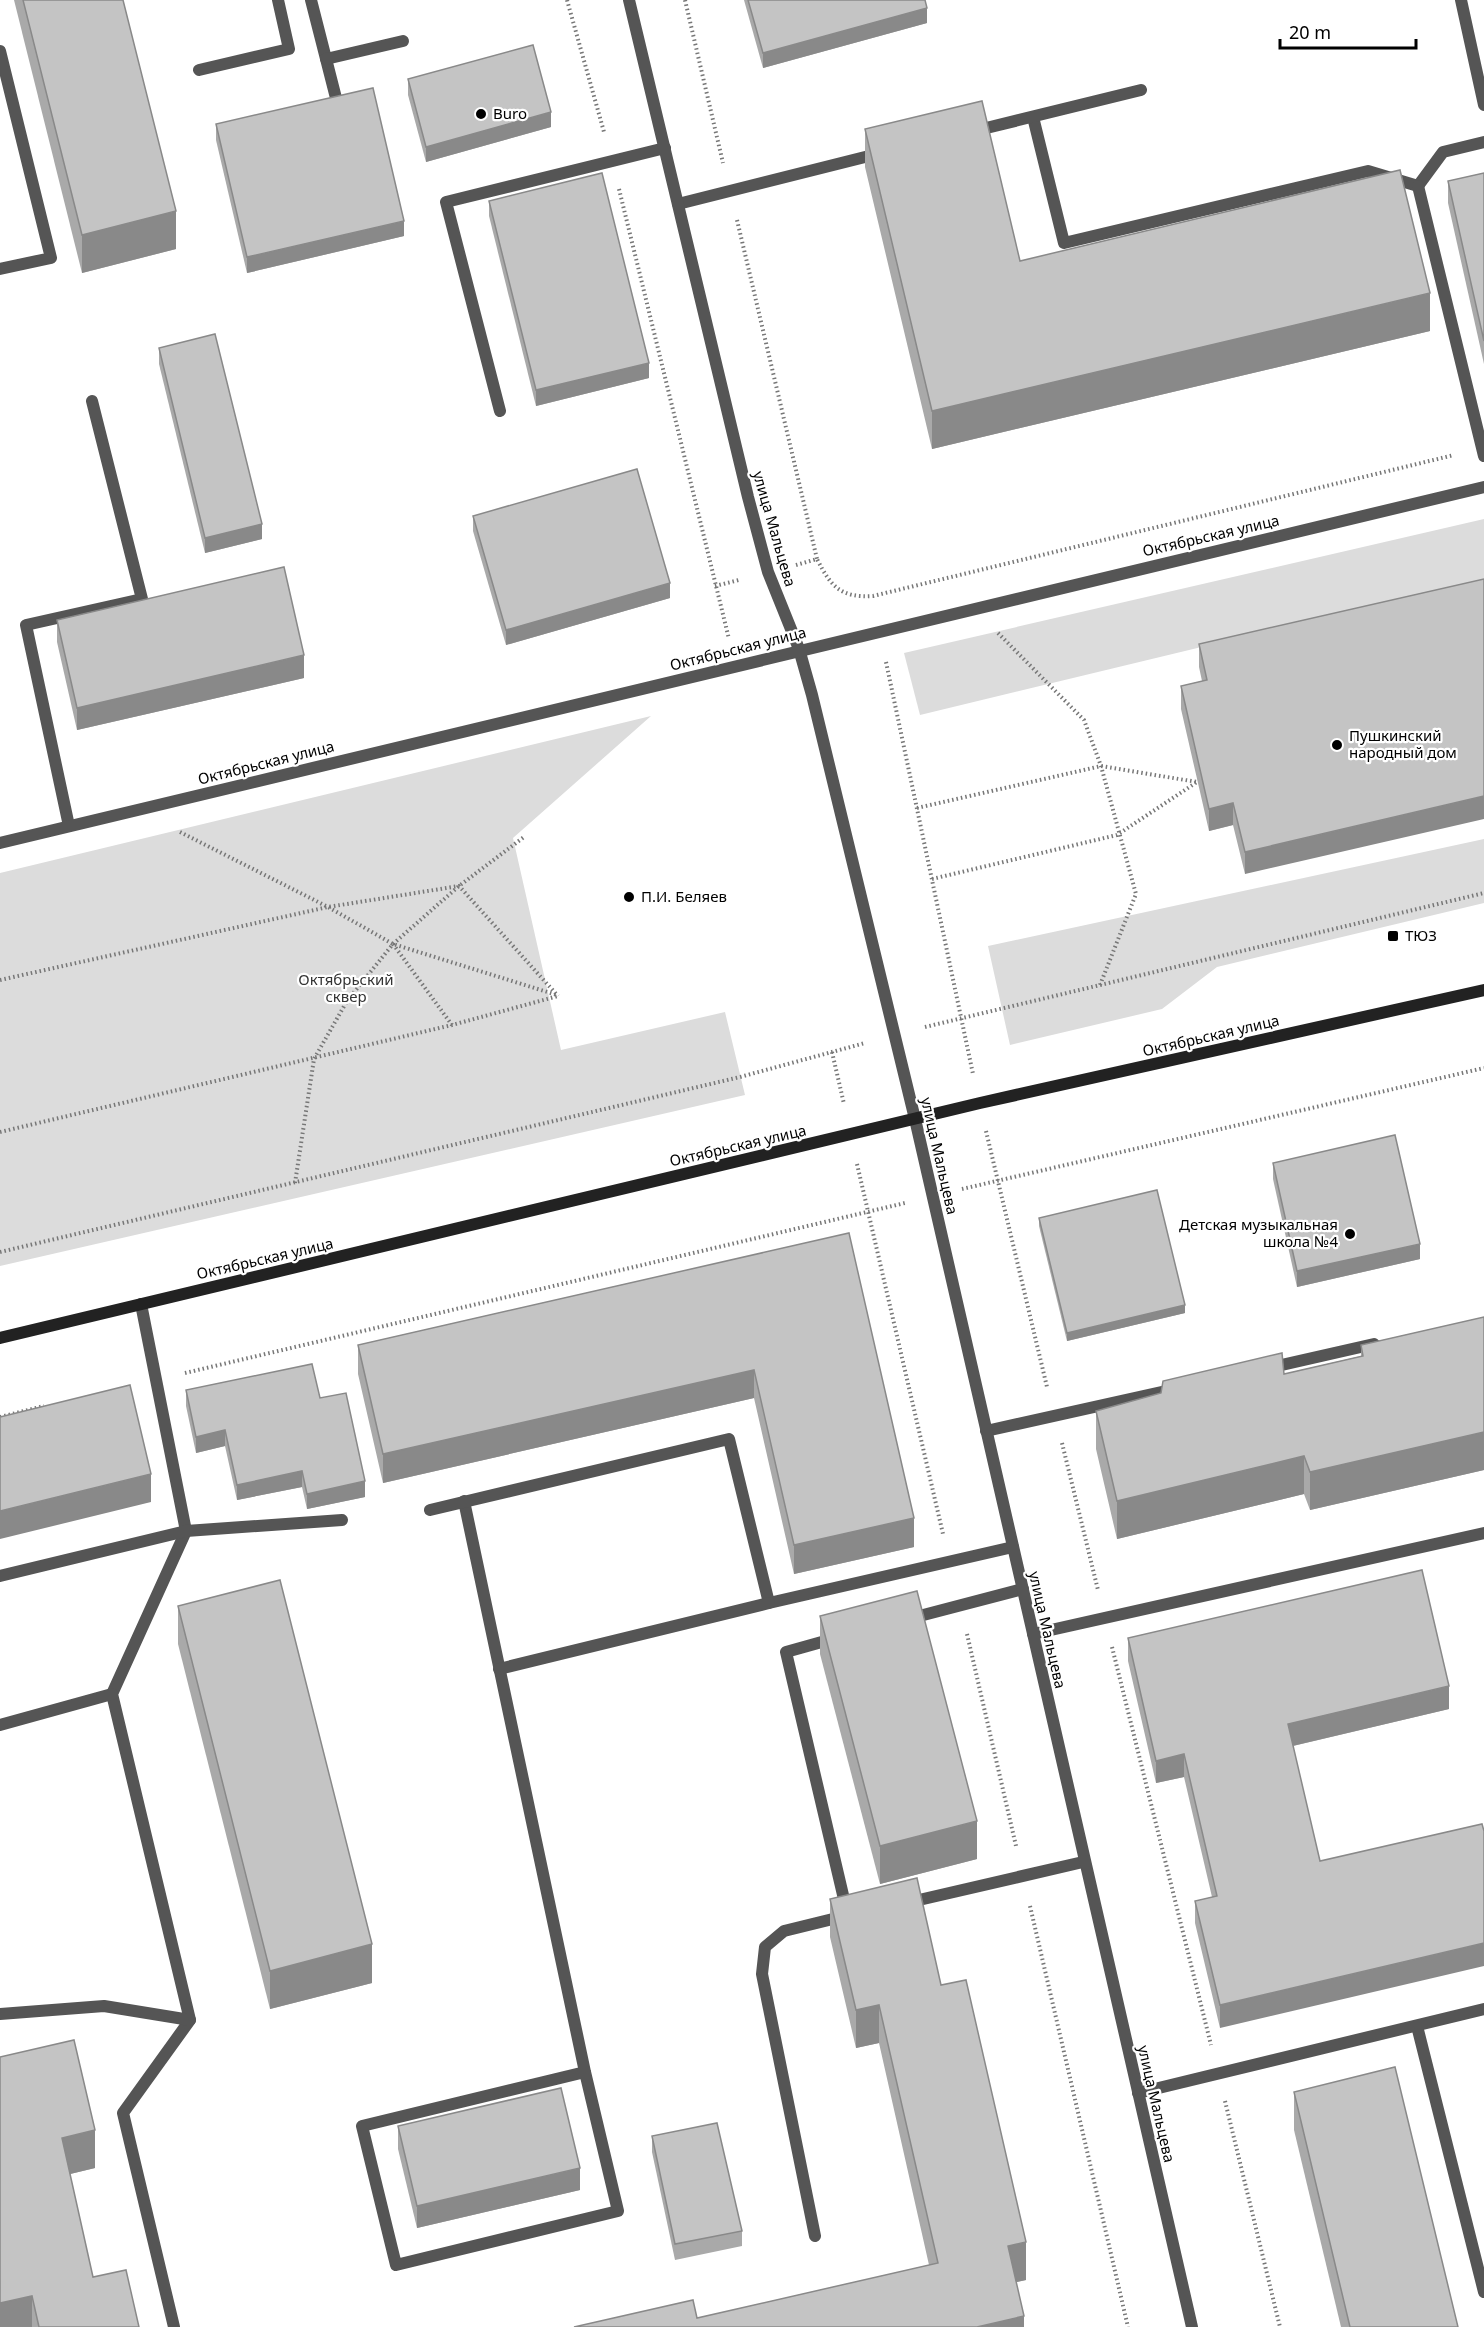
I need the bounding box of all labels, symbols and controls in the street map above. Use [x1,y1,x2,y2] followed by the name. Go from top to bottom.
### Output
[1280,12,1416,50] scale bar
[1289,20,1331,44] text: 20 m
[493,103,527,123] place label: Buro
[474,107,488,121] marker: Buro
[749,468,801,589] street label: улица Мальцева
[1140,510,1281,560] street label: Октябрьская улица
[668,621,808,675] street label: Октябрьская улица
[1349,725,1457,762] place label: Пушкинский народный дом
[196,735,336,789] street label: Октябрьская улица
[1330,738,1344,752] marker: Пушкинский народный дом
[641,886,727,906] place label: П.И. Беляев
[622,890,636,904] marker: П.И. Беляев
[1405,925,1437,945] place label: ТЮЗ
[1386,929,1400,943] marker: ТЮЗ
[298,969,394,1006] park label: Октябрьский сквер
[1140,1010,1281,1060] street label: Октябрьская улица
[917,1095,963,1216] street label: улица Мальцева
[667,1120,808,1170] street label: Октябрьская улица
[1179,1214,1338,1251] place label: Детская музыкальная школа №4
[1343,1227,1357,1241] marker: Детская музыкальная школа №4
[194,1233,335,1283] street label: Октябрьская улица
[1025,1569,1071,1690] street label: улица Мальцева
[1134,2043,1180,2164] street label: улица Мальцева

